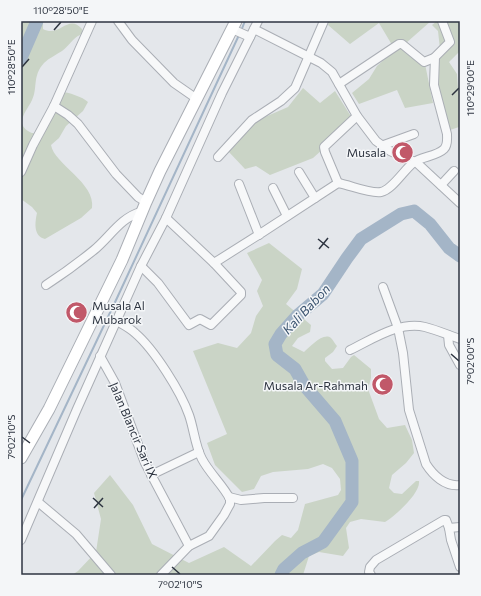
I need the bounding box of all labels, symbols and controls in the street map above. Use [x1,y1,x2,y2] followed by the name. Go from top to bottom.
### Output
[33,4,89,16] text: 110°28'50"E
[5,39,17,95] text: 110°28'50"E
[464,60,476,116] text: 110°29'00"E
[389,139,415,165] mosque icon: Musala
[347,145,386,159] place label: Musala
[279,281,333,337] water label: Kali Babon
[92,298,145,326] place label: Musala Al Mubarok
[64,299,90,325] mosque icon: Musala Al Mubarok
[464,337,476,384] text: 7°02'00"S
[370,372,396,398] mosque icon: Musala Ar-Rahmah
[264,378,368,392] place label: Musala Ar-Rahmah
[106,380,161,481] street label: Jalan Blancir Sari IX
[5,415,17,459] text: 7°02'10"S
[158,578,202,590] text: 7°02'10"S

